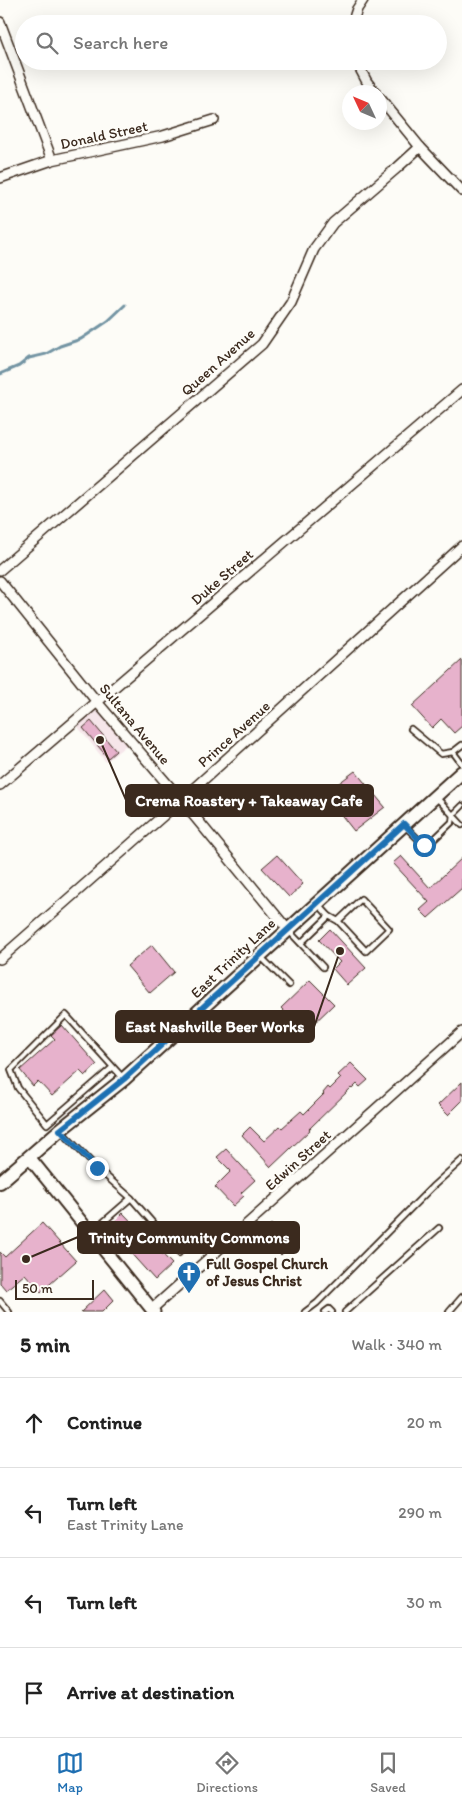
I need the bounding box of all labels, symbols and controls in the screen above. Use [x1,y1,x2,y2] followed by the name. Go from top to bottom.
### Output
[15,15,447,70] search box
[33,29,61,57] icon: search
[73,31,168,54] text: Search here
[342,85,387,130] north arrow
[59,117,150,153] street label: Donald Street
[177,324,259,400] street label: Queen Avenue
[187,545,257,609] street label: Duke Street
[96,680,174,768] street label: Sultana Avenue
[194,697,274,771] street label: Prince Avenue
[126,785,373,816] callout: Crema Roastery + Takeaway Cafe
[135,791,363,811] text: Crema Roastery + Takeaway Cafe
[413,834,436,857] route start
[187,914,279,1002] street label: East Trinity Lane
[116,1011,314,1042] callout: East Nashville Beer Works
[125,1017,305,1036] text: East Nashville Beer Works
[261,1126,335,1194] street label: Edwin Street
[86,1157,109,1180] route end
[78,1222,299,1253] callout: Trinity Community Commons
[87,1228,290,1248] text: Trinity Community Commons
[206,1255,329,1290] place label: Full Gospel Church of Jesus Christ
[176,1260,202,1294] church icon: Full Gospel Church of Jesus Christ
[15,1277,94,1300] scale bar
[22,1280,53,1297] text: 50 m
[20,1332,70,1357] text: 5 min
[352,1335,442,1354] text: Walk · 340 m
[20,1409,48,1437] icon: ahead
[67,1411,142,1434] text: Continue
[407,1413,442,1432] text: 20 m
[67,1492,137,1515] text: Turn left
[20,1499,48,1527] icon: left
[398,1503,442,1522] text: 290 m
[67,1515,184,1534] text: East Trinity Lane
[20,1589,48,1617] icon: left
[67,1591,137,1614] text: Turn left
[406,1593,442,1612] text: 30 m
[20,1679,48,1707] icon: arrive
[67,1681,234,1704] text: Arrive at destination
[56,1749,84,1796] tab: Map
[196,1749,258,1796] tab: Directions
[370,1749,406,1796] tab: Saved

